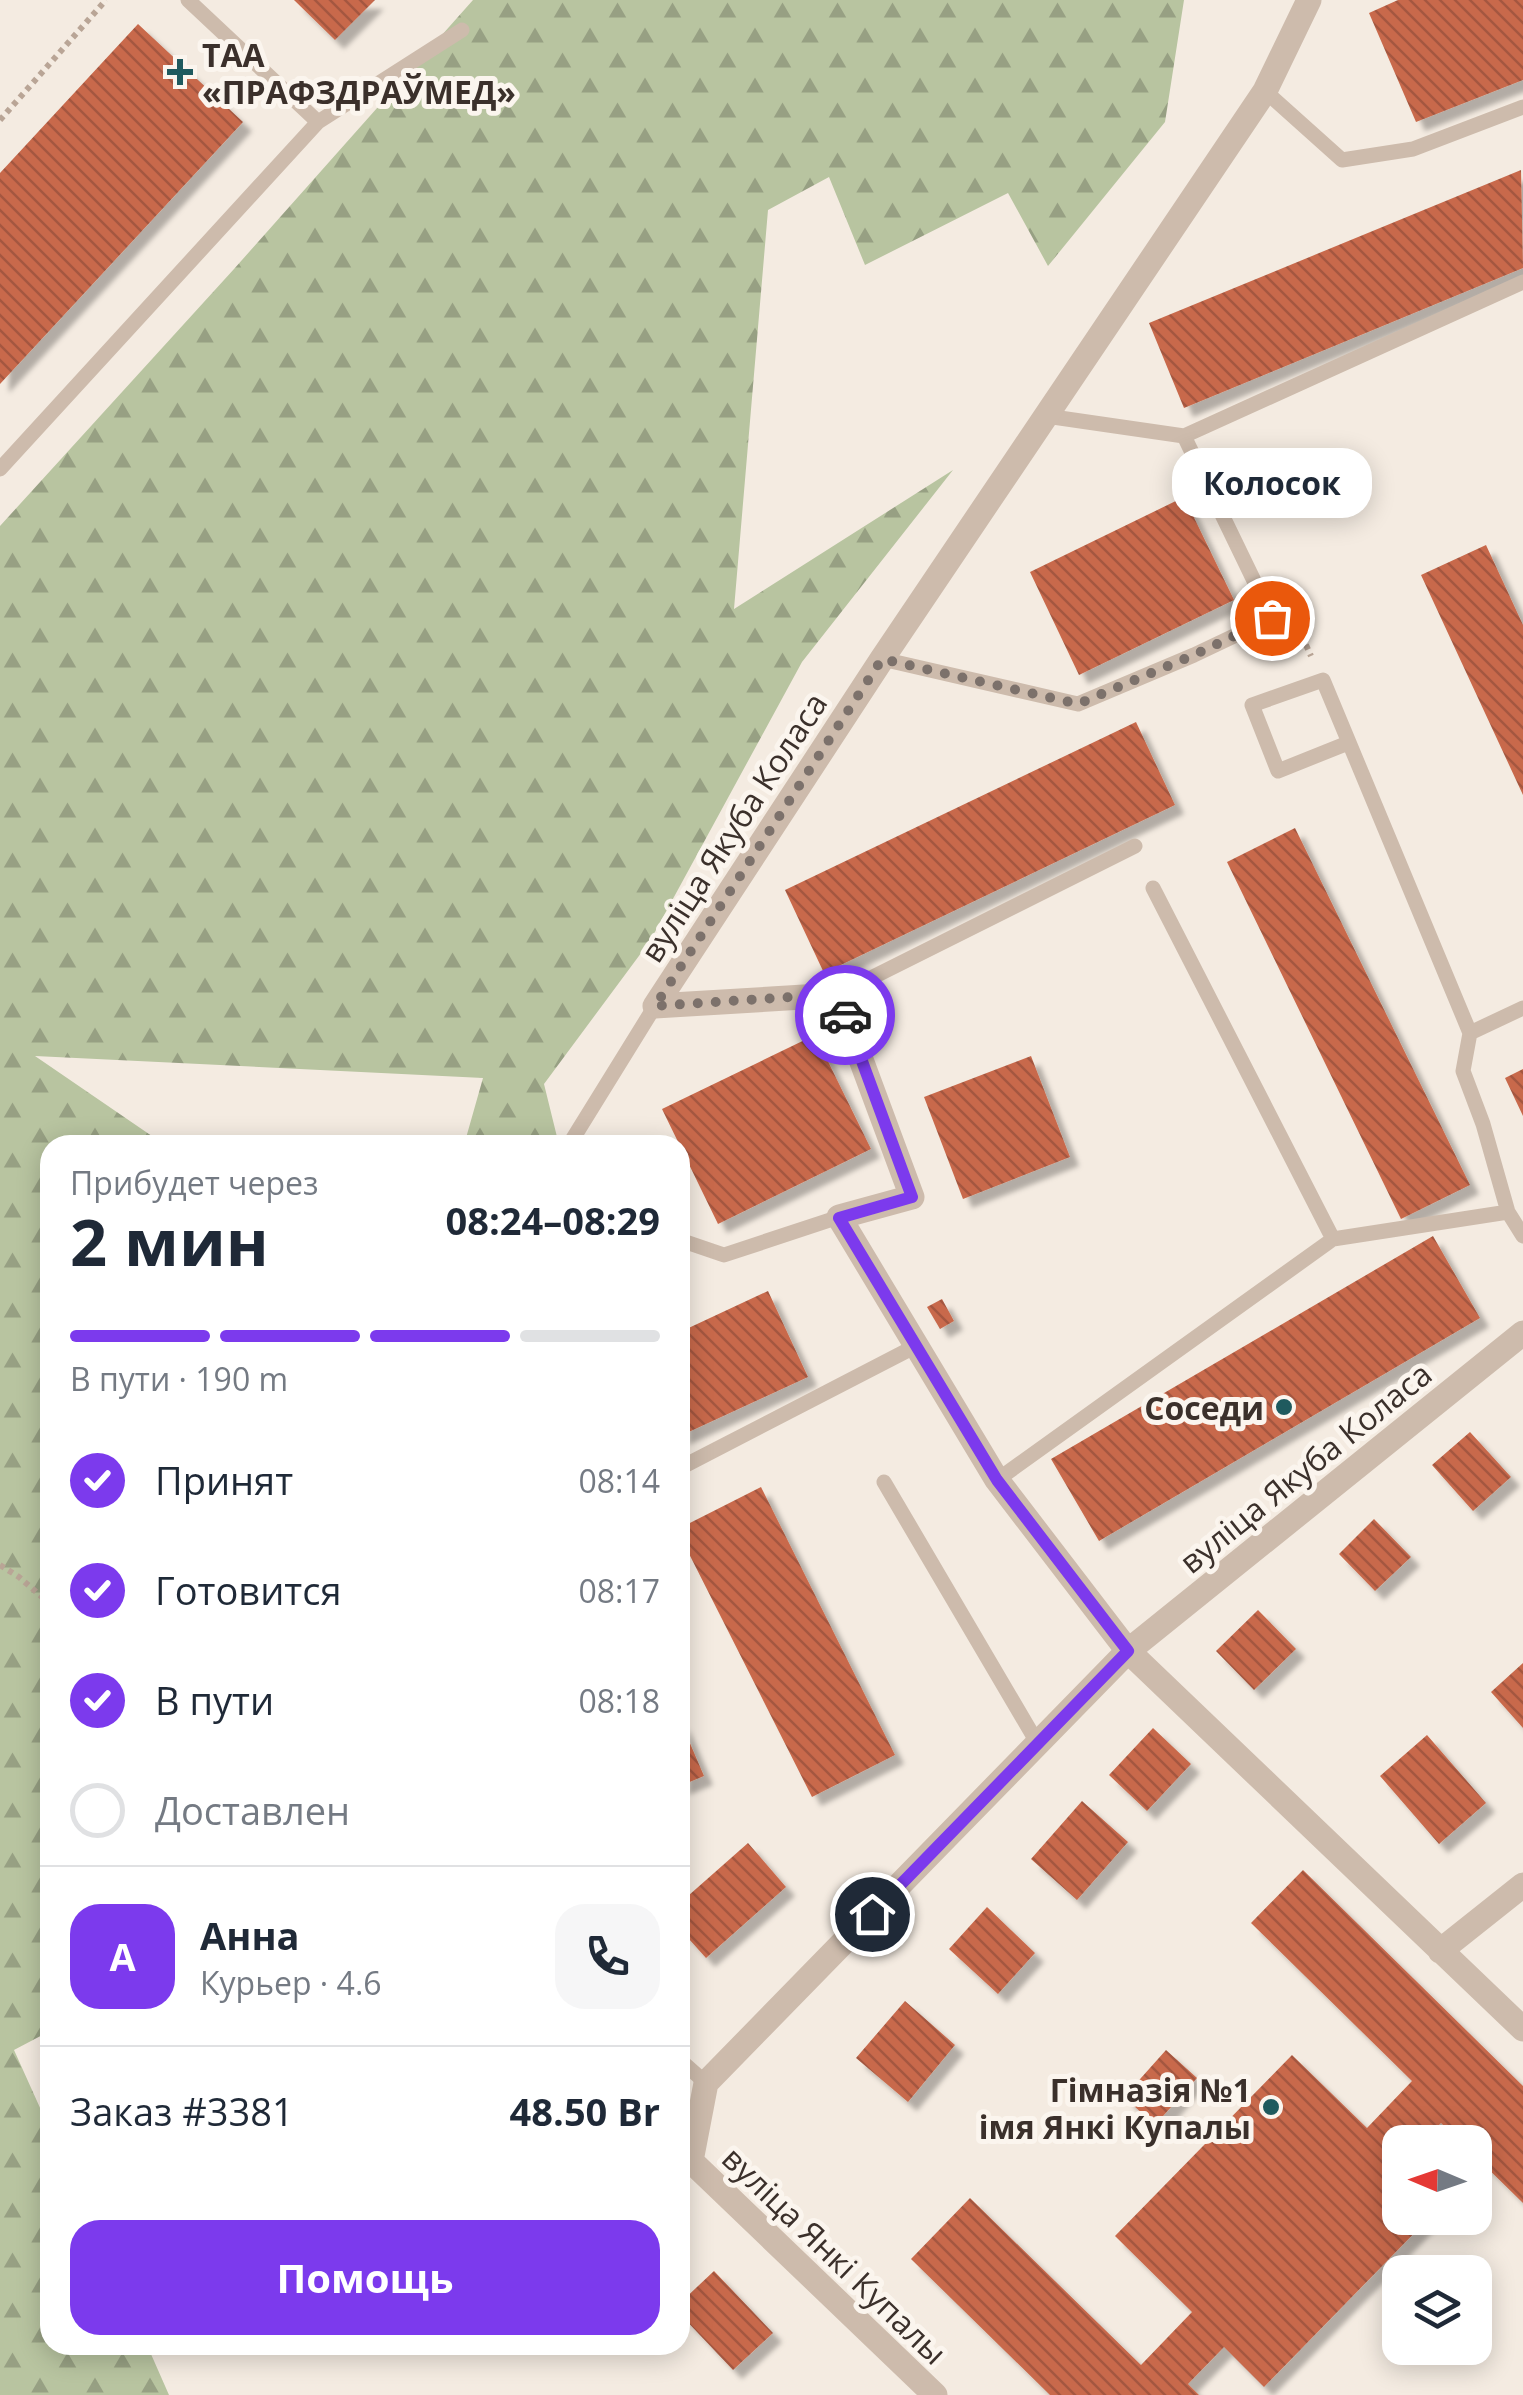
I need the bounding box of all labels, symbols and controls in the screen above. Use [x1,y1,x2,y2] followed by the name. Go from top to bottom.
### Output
[202,33,516,113] place label: ТАА «ПРАФЗДРАЎМЕД»
[167,59,193,85] marker: ТАА «ПРАФЗДРАЎМЕД»
[1172,448,1372,518] callout: Колосок
[1203,461,1341,504] text: Колосок
[1230,576,1315,661] pin
[1245,591,1300,646] icon: bag
[630,684,836,970] street label: вуліца Якуба Коласа
[795,965,895,1065] courier
[818,988,873,1043] icon: car
[70,1161,318,1204] text: Прибудет через
[446,1194,660,1246] text: 08:24–08:29
[70,1197,269,1285] text: 2 мин
[1170,1352,1440,1582] street label: вуліца Якуба Коласа
[70,1357,288,1400] text: В пути · 190 m
[1144,1386,1264,1429] place label: Соседи
[1273,1396,1295,1418] marker: Соседи
[70,1453,125,1508] icon: check
[155,1454,293,1506] text: Принят
[578,1459,660,1502] text: 08:14
[70,1563,125,1618] icon: check
[155,1564,341,1616] text: Готовится
[578,1569,660,1612] text: 08:17
[70,1673,125,1728] icon: check
[155,1674,274,1726] text: В пути
[578,1679,660,1722] text: 08:18
[155,1784,350,1836] text: Доставлен
[830,1872,915,1957] pin
[845,1887,900,1942] icon: home
[555,1904,660,2009] button: phone
[200,1909,300,1961] text: Анна
[109,1930,136,1982] text: А
[200,1961,382,2004] text: Курьер · 4.6
[979,2068,1251,2148] place label: Гімназія №1 імя Янкі Купалы
[70,2085,294,2137] text: Заказ #3381
[510,2085,660,2137] text: 48.50 Br
[1260,2096,1282,2118] marker: Гімназія №1 імя Янкі Купалы
[1382,2125,1492,2235] north arrow
[1382,2125,1492,2365] map controls
[713,2137,957,2373] street label: вуліца Янкі Купалы
[70,2220,660,2335] button: Помощь
[1382,2255,1492,2365] button: layers

